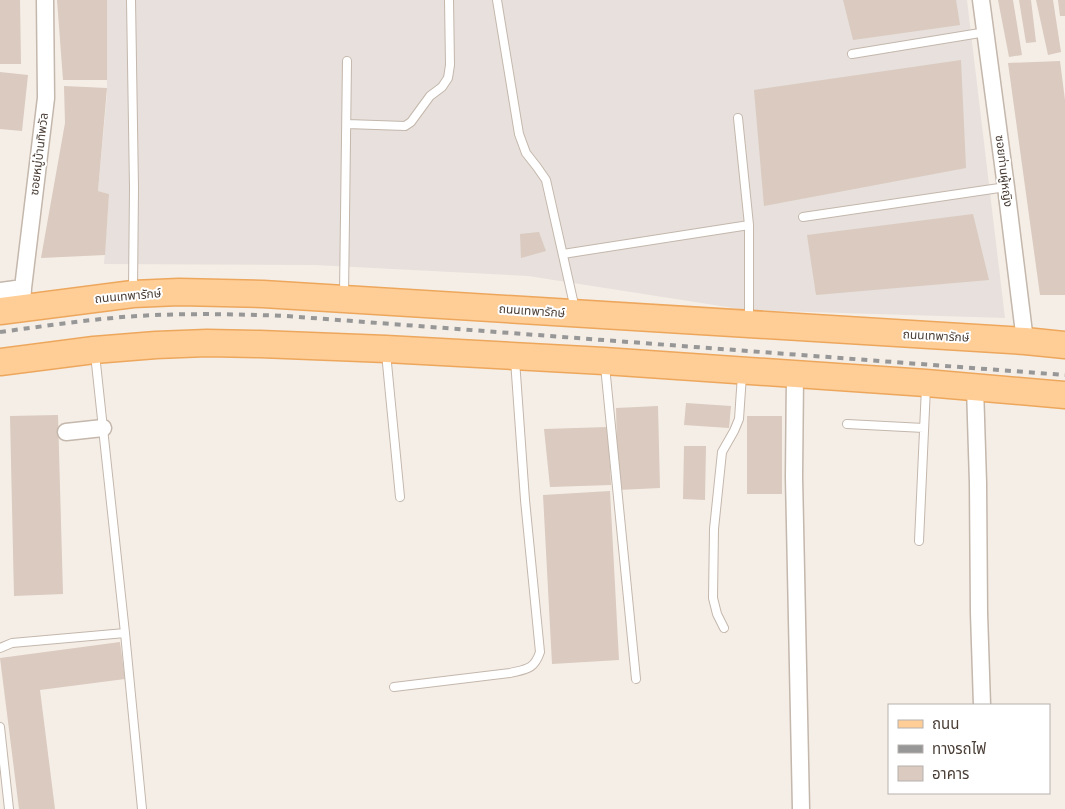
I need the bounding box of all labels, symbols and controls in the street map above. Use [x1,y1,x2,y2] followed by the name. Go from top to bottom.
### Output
[24,112,53,196] street label: ซอยหมู่บ้านทิพวัล
[991,134,1018,208] street label: ซอยท่านผู้หญิง
[94,283,162,308] street label: ถนนเทพารักษ์
[498,299,566,322] street label: ถนนเทพารักษ์
[902,324,970,347] street label: ถนนเทพารักษ์
[888,704,1050,794] legend
[932,712,959,735] text: ถนน
[932,737,986,760] text: ทางรถไฟ
[932,762,969,785] text: อาคาร

